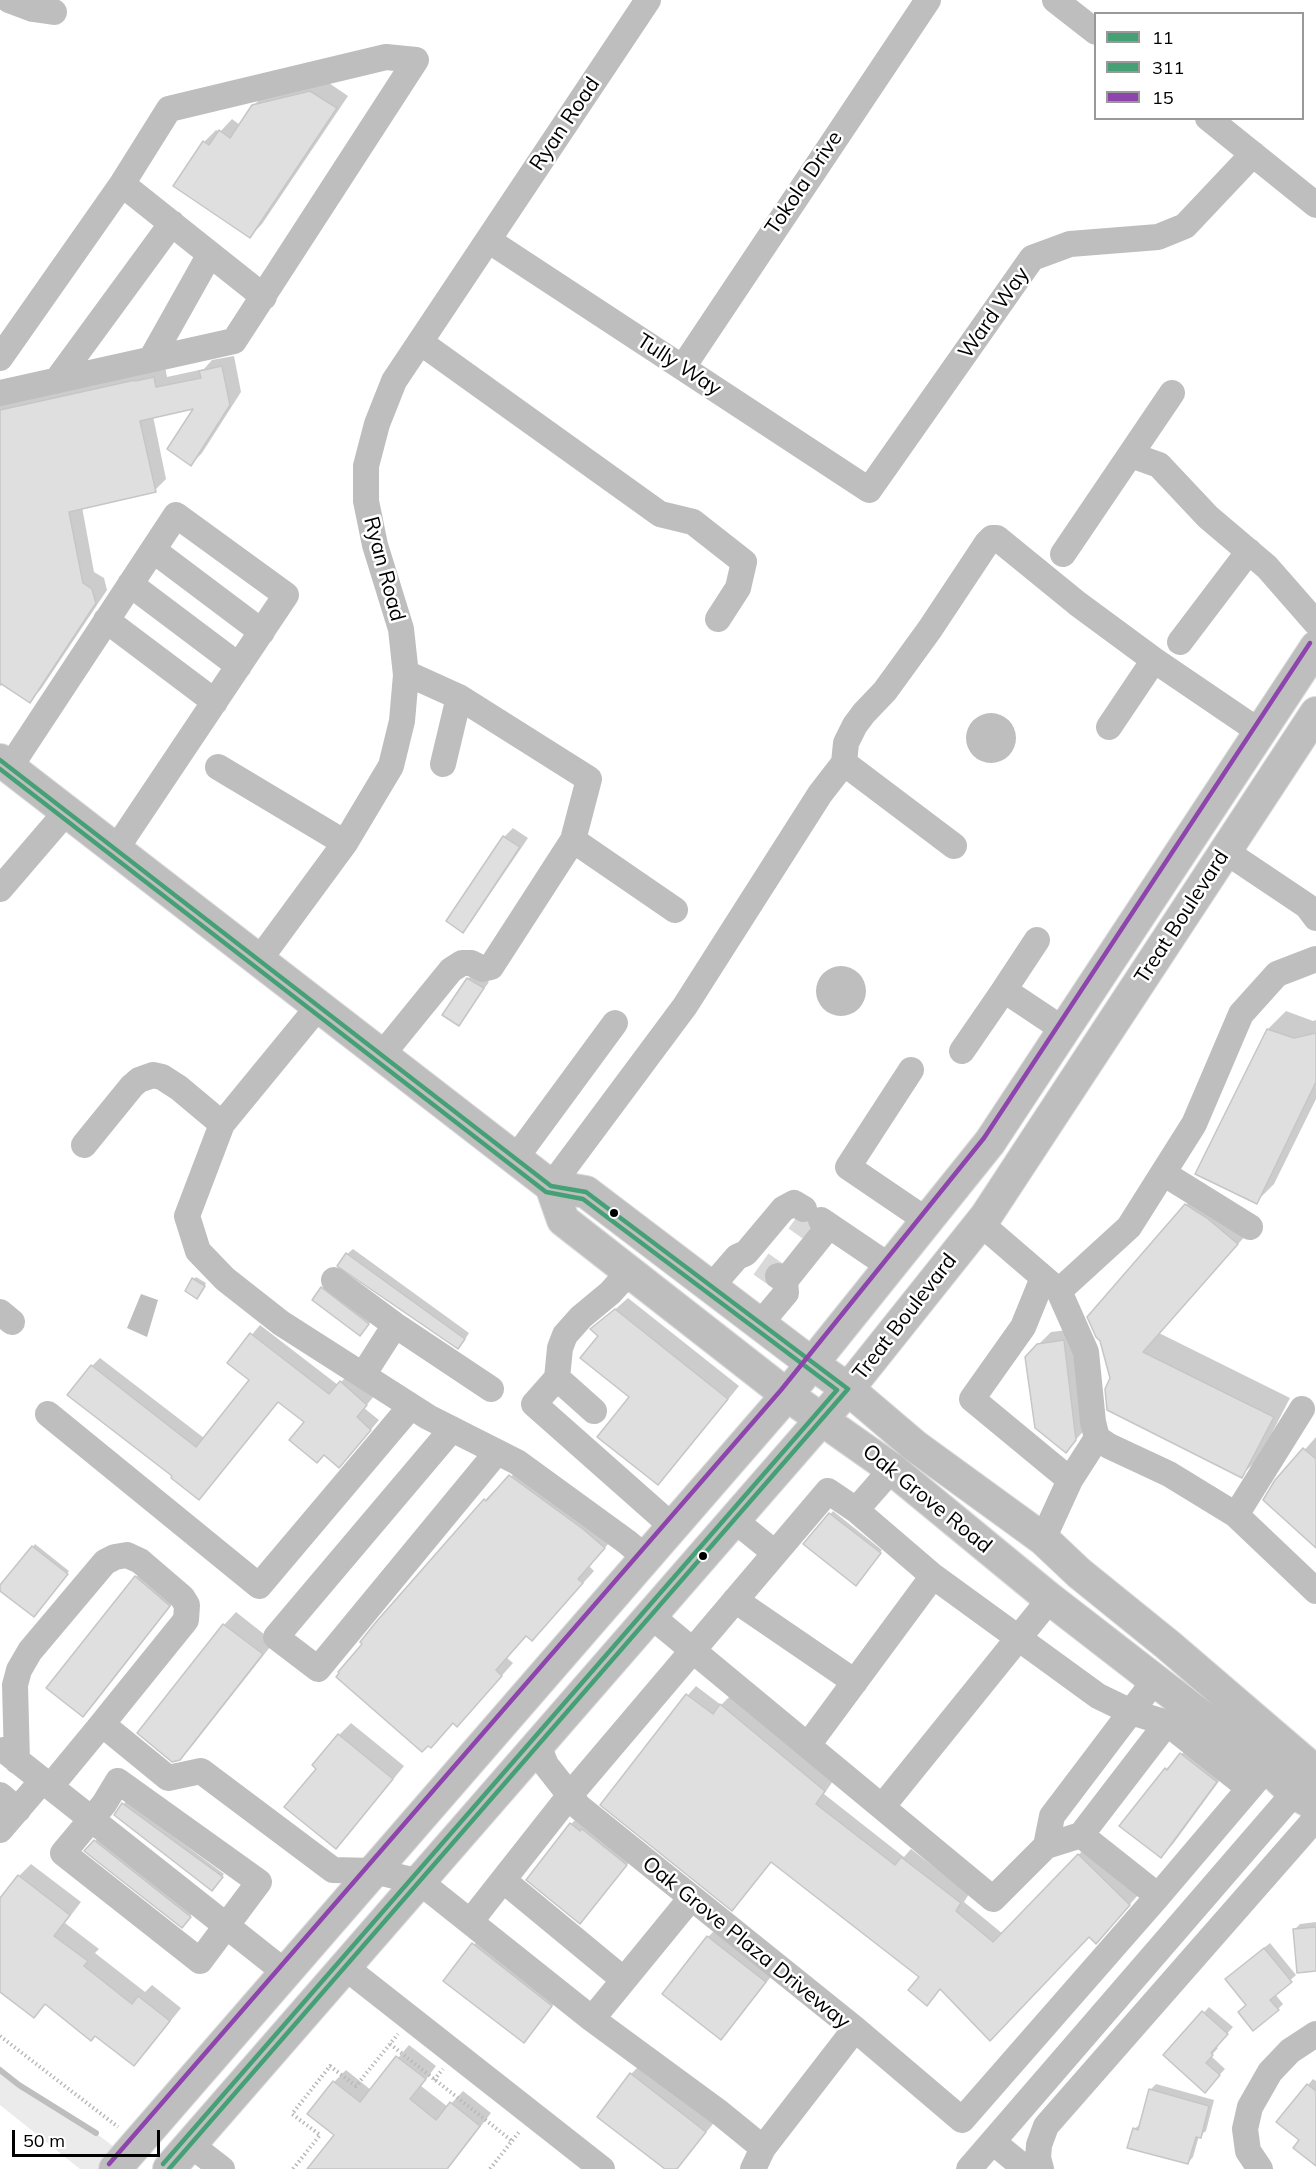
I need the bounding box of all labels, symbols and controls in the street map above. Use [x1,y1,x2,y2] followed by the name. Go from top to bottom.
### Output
[1094,12,1304,120] legend
[1152,26,1174,49] text: 11
[1152,56,1184,79] text: 311
[525,72,605,176] street label: Ryan Road
[1152,86,1174,109] text: 15
[760,126,848,240] street label: Tokola Drive
[953,262,1035,364] street label: Ward Way
[632,328,726,402] street label: Tully Way
[358,514,410,624] street label: Ryan Road
[1130,846,1234,988] street label: Treat Boulevard
[608,1207,620,1219] unlabelled marker
[848,1249,962,1385] street label: Treat Boulevard
[857,1439,997,1559] street label: Oak Grove Road
[697,1550,709,1562] unlabelled marker
[637,1851,855,2035] street label: Oak Grove Plaza Driveway
[15,2118,164,2156] scale bar
[23,2129,65,2152] text: 50 m

